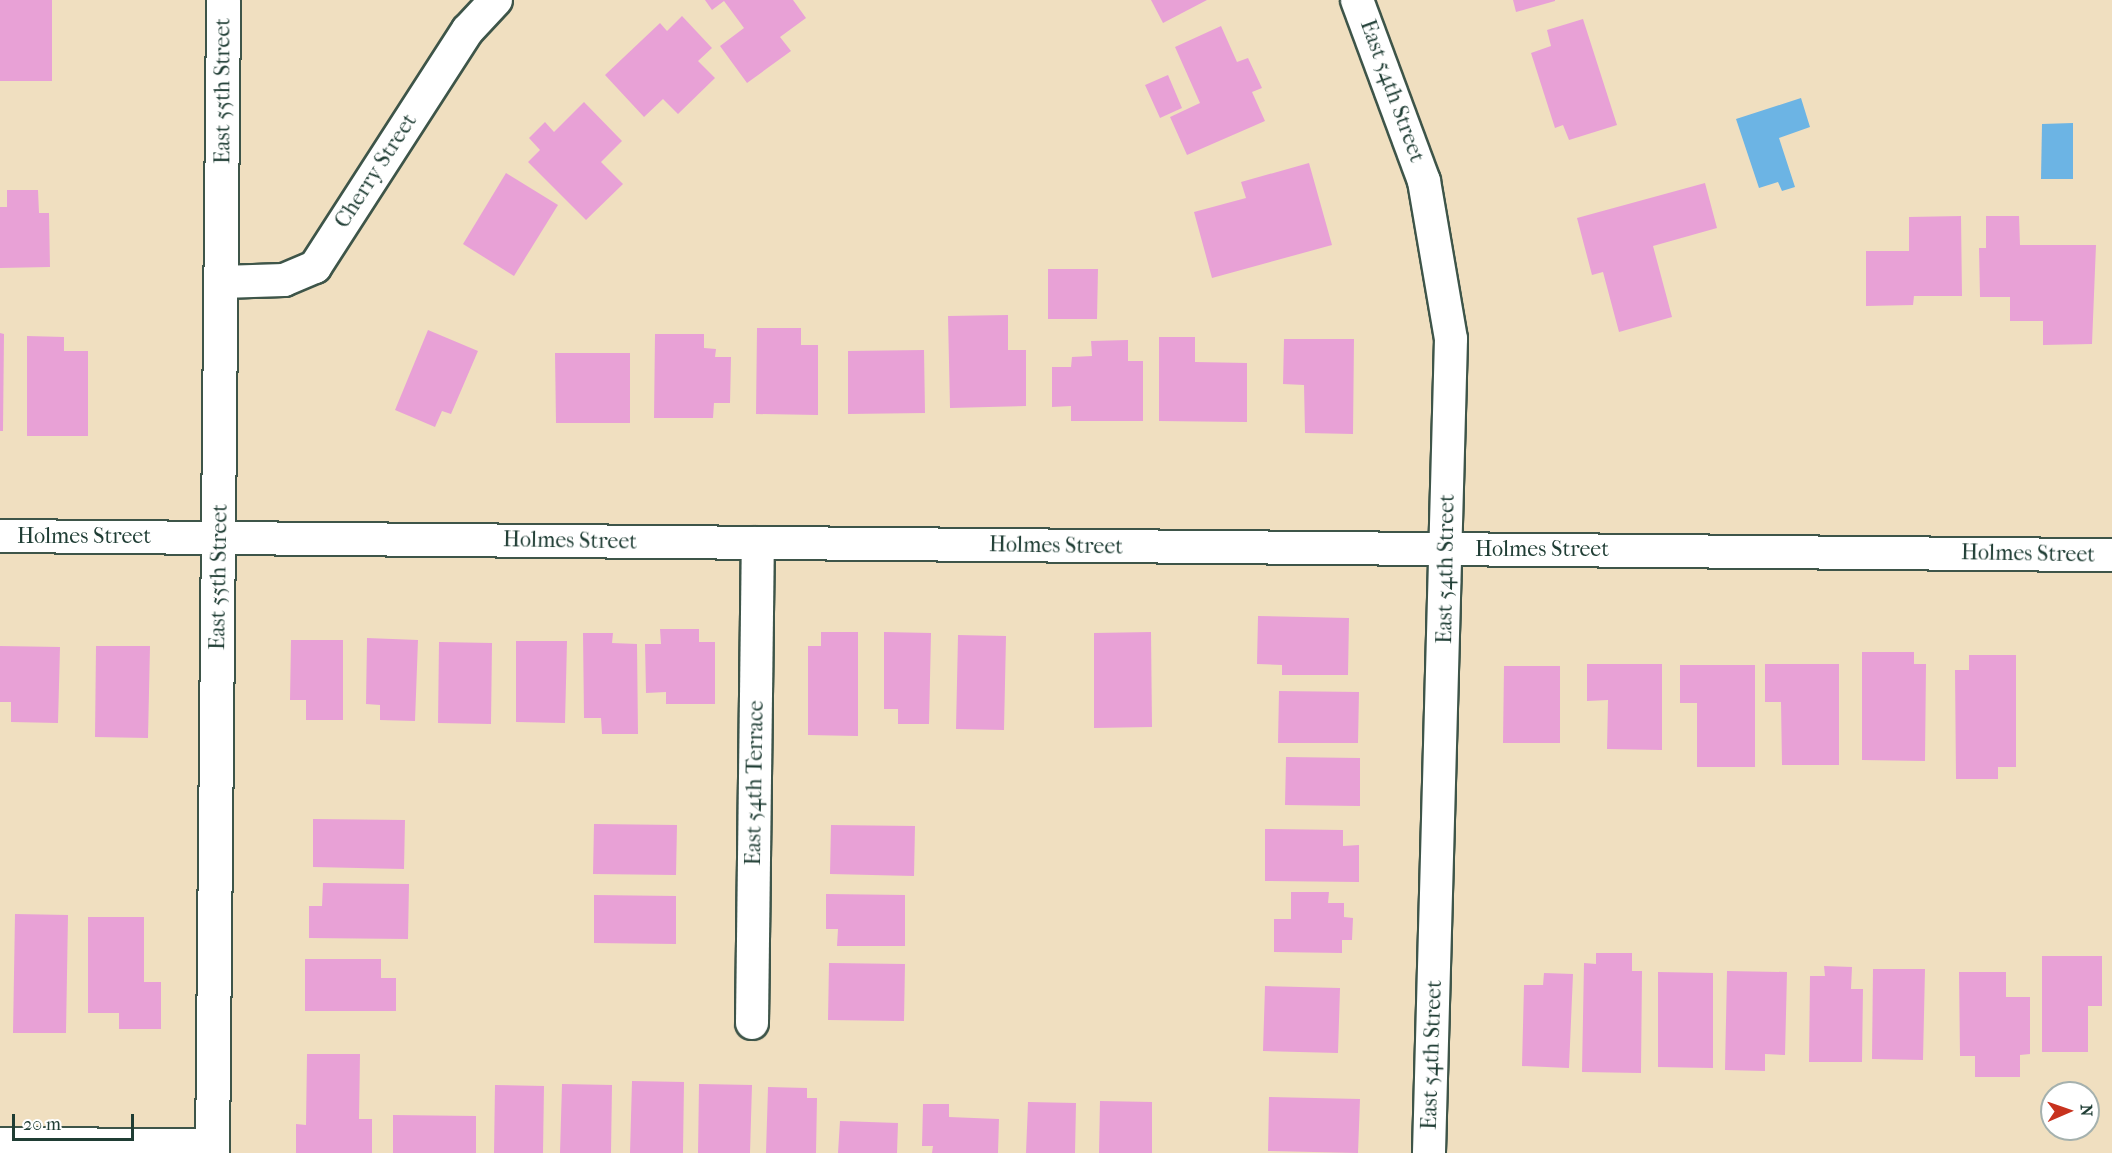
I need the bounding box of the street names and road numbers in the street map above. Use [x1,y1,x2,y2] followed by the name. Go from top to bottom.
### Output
[1354,16,1430,166] street label: East 54th Street
[210,18,236,164] street label: East 55th Street
[329,109,423,233] street label: Cherry Street
[1431,494,1461,644] street label: East 54th Street
[205,504,233,650] street label: East 55th Street
[17,524,151,550] street label: Holmes Street
[503,527,637,555] street label: Holmes Street
[989,532,1123,560] street label: Holmes Street
[1475,537,1609,563] street label: Holmes Street
[1961,540,2095,568] street label: Holmes Street
[740,700,770,866] street label: East 54th Terrace
[1416,980,1448,1130] street label: East 54th Street

